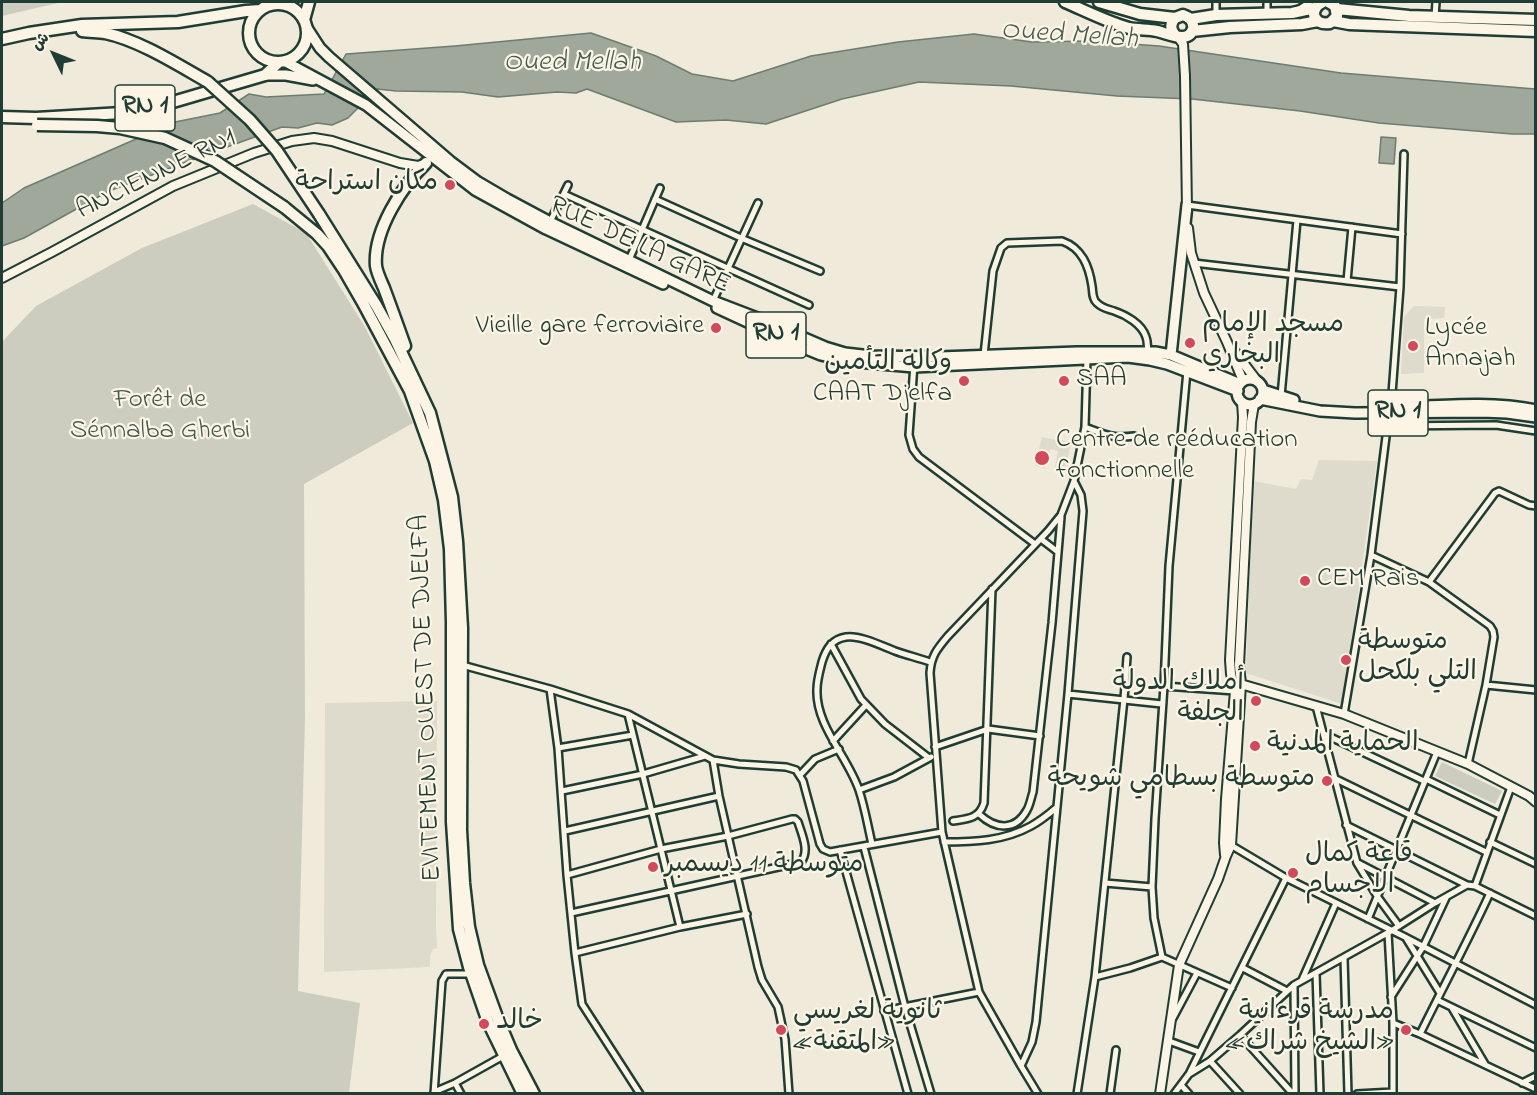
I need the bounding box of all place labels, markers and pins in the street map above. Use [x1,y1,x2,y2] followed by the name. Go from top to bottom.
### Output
[295,169,438,201] place label: مكان استراحة
[443,178,457,192] marker: مكان استراحة
[1202,311,1344,374] place label: مسجد الإمام البخاري
[476,312,704,344] place label: Vieille gare ferroviaire
[1425,314,1516,377] place label: Lycée Annajah
[709,321,723,335] marker: Vieille gare ferroviaire
[1183,336,1197,350] marker: مسجد الإمام البخاري
[1406,339,1420,353] marker: Lycée Annajah
[813,349,952,412] place label: وكالة التأمين CAAT Djelfa
[1076,365,1127,397] place label: SAA
[957,374,971,388] marker: وكالة التأمين CAAT Djelfa
[1057,374,1071,388] marker: SAA
[1056,426,1297,489] place label: Centre de reéducation fonctionnelle
[1033,449,1051,467] marker: Centre de reéducation fonctionnelle
[1317,565,1419,597] place label: CEM Rais
[1298,574,1312,588] marker: CEM Rais
[1358,628,1477,691] place label: متوسطة التلي بلكحل
[1339,653,1353,667] marker: متوسطة التلي بلكحل
[1113,669,1244,732] place label: أملاك الدولة الجلفة
[1249,694,1263,708] marker: أملاك الدولة الجلفة
[1267,730,1419,762] place label: الحماية المدنية
[1248,739,1262,753] marker: الحماية المدنية
[1048,765,1315,797] place label: متوسطة بسطامي شويحة
[1320,774,1334,788] marker: متوسطة بسطامي شويحة
[1305,841,1413,904] place label: قاعة كمال الاجسام
[665,851,864,883] place label: متوسطة 11 ديسمبر
[646,860,660,874] marker: متوسطة 11 ديسمبر
[1286,866,1300,880] marker: قاعة كمال الاجسام
[793,998,941,1061] place label: ثانوية لغريسي «المتقنة»
[1226,998,1394,1061] place label: مدرسة قرءانية «الشيخ شراك»
[496,1008,543,1040] place label: خالد
[477,1017,491,1031] marker: خالد
[774,1023,788,1037] marker: ثانوية لغريسي «المتقنة»
[1399,1023,1413,1037] marker: مدرسة قرءانية «الشيخ شراك»

